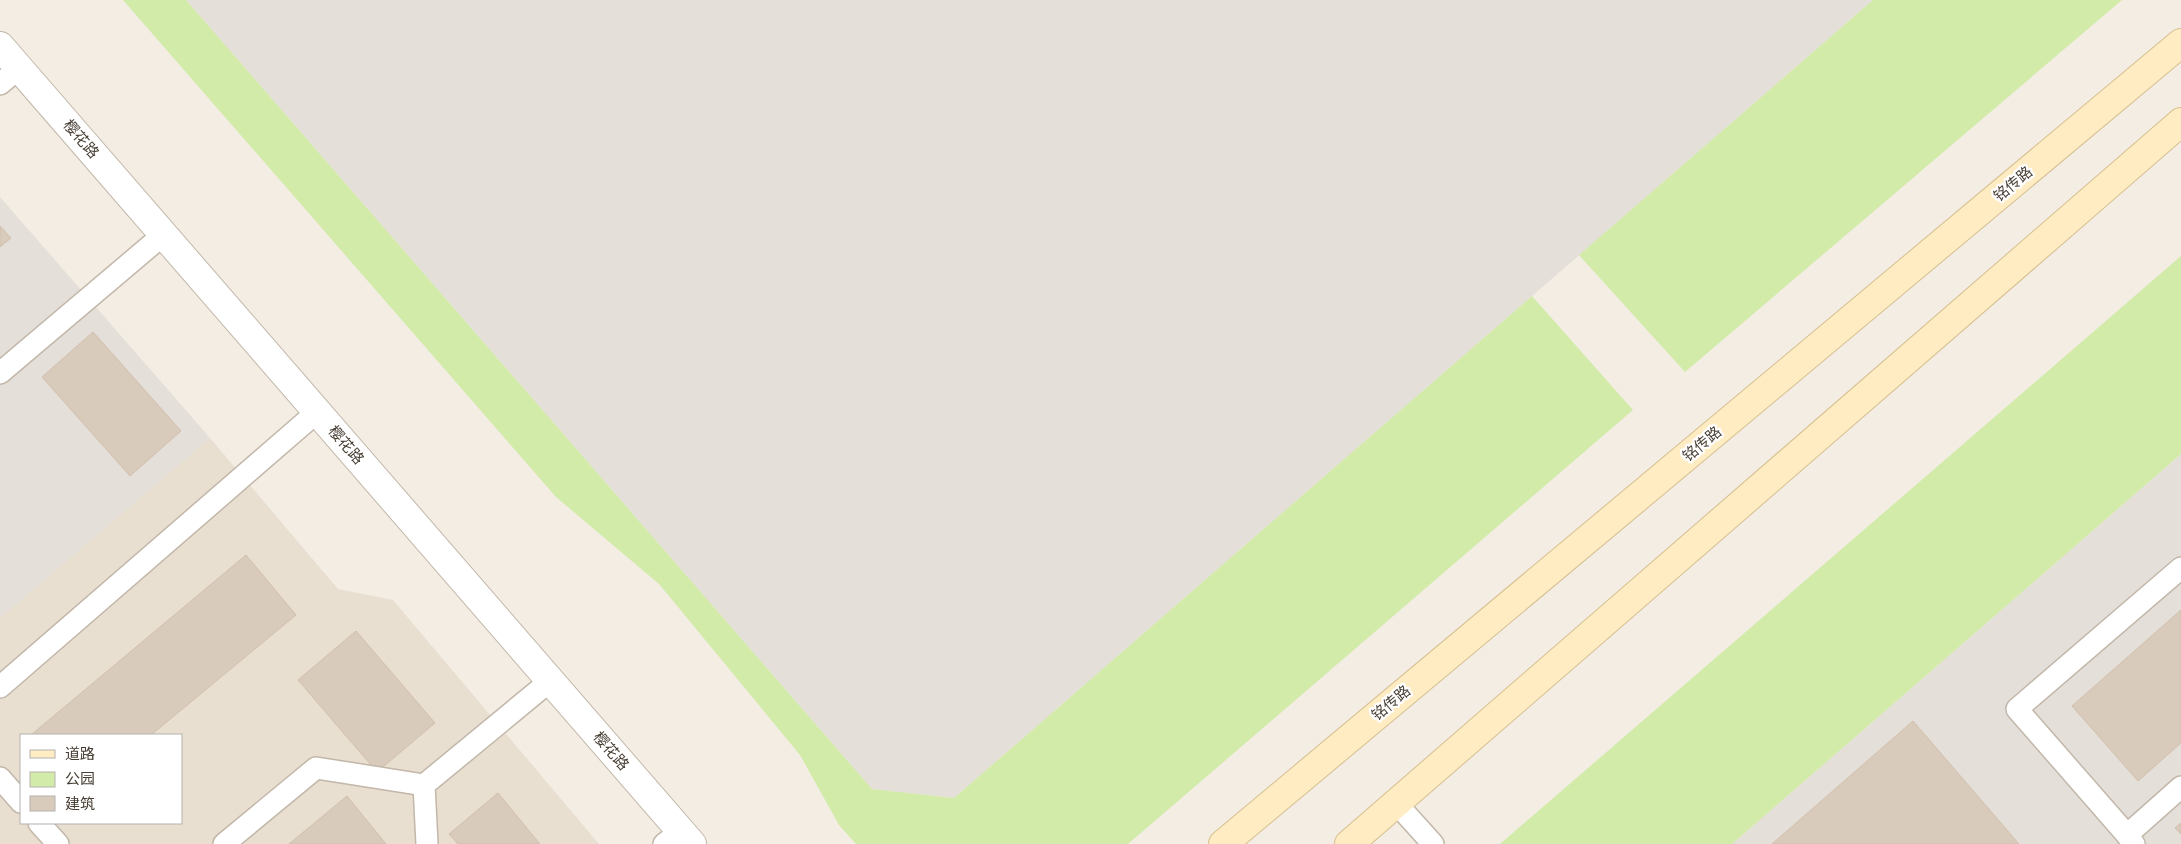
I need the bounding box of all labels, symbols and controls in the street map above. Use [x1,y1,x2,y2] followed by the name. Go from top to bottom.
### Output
[59,116,103,162] street label: 樱花路
[1990,163,2036,205] street label: 铭传路
[324,422,368,468] street label: 樱花路
[1679,423,1725,465] street label: 铭传路
[1368,682,1414,724] street label: 铭传路
[589,728,633,774] street label: 樱花路
[20,734,182,824] legend
[65,745,95,763] text: 道路
[65,770,95,788] text: 公园
[65,795,95,813] text: 建筑

